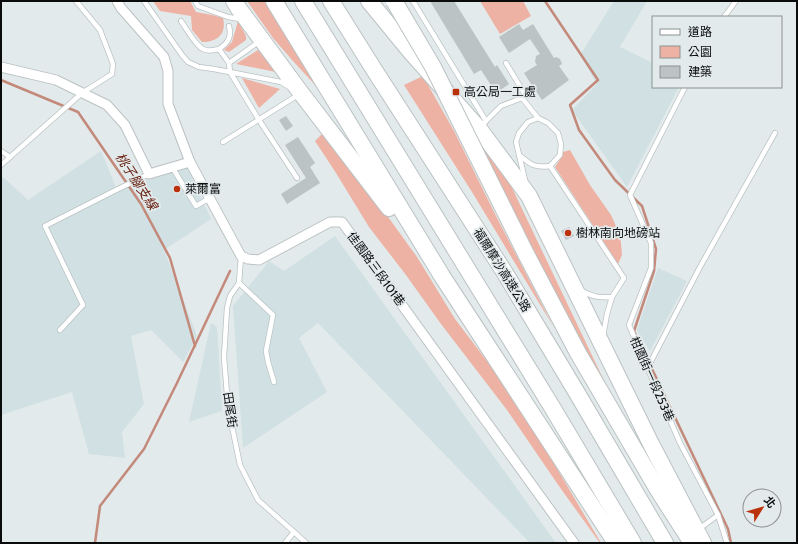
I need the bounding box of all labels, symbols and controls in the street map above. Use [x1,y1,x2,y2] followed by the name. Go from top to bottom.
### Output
[652,16,782,88] legend
[688,24,712,39] text: 道路
[688,44,712,59] text: 公園
[688,64,712,79] text: 建築
[464,84,536,99] place label: 高公局一工處
[451,87,461,97] marker: 高公局一工處
[113,149,162,214] water label: 桃子腳支線
[185,181,221,196] place label: 萊爾富
[172,184,182,194] marker: 萊爾富
[471,225,534,314] street label: 福爾摩沙高速公路
[576,225,660,240] place label: 樹林南向地磅站
[563,228,573,238] marker: 樹林南向地磅站
[344,229,408,309] street label: 佳園路三段101巷
[627,334,678,424] street label: 柑園街一段253巷
[221,391,240,429] street label: 田尾街
[742,488,782,528] north arrow
[761,493,779,511] text: 北

